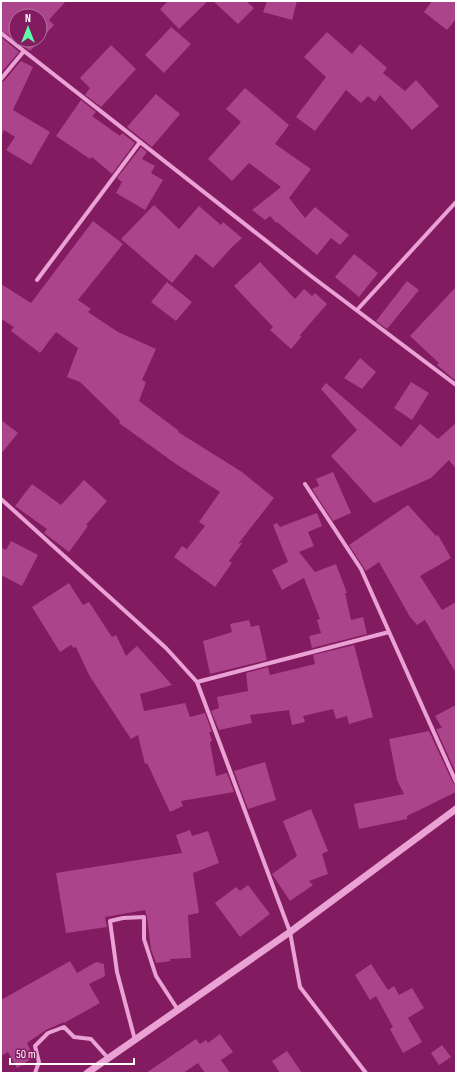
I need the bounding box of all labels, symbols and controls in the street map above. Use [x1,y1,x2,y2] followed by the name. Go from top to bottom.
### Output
[8,8,48,48] north arrow
[25,12,31,25] text: N
[10,1040,134,1066] scale bar
[16,1047,36,1062] text: 50 m

